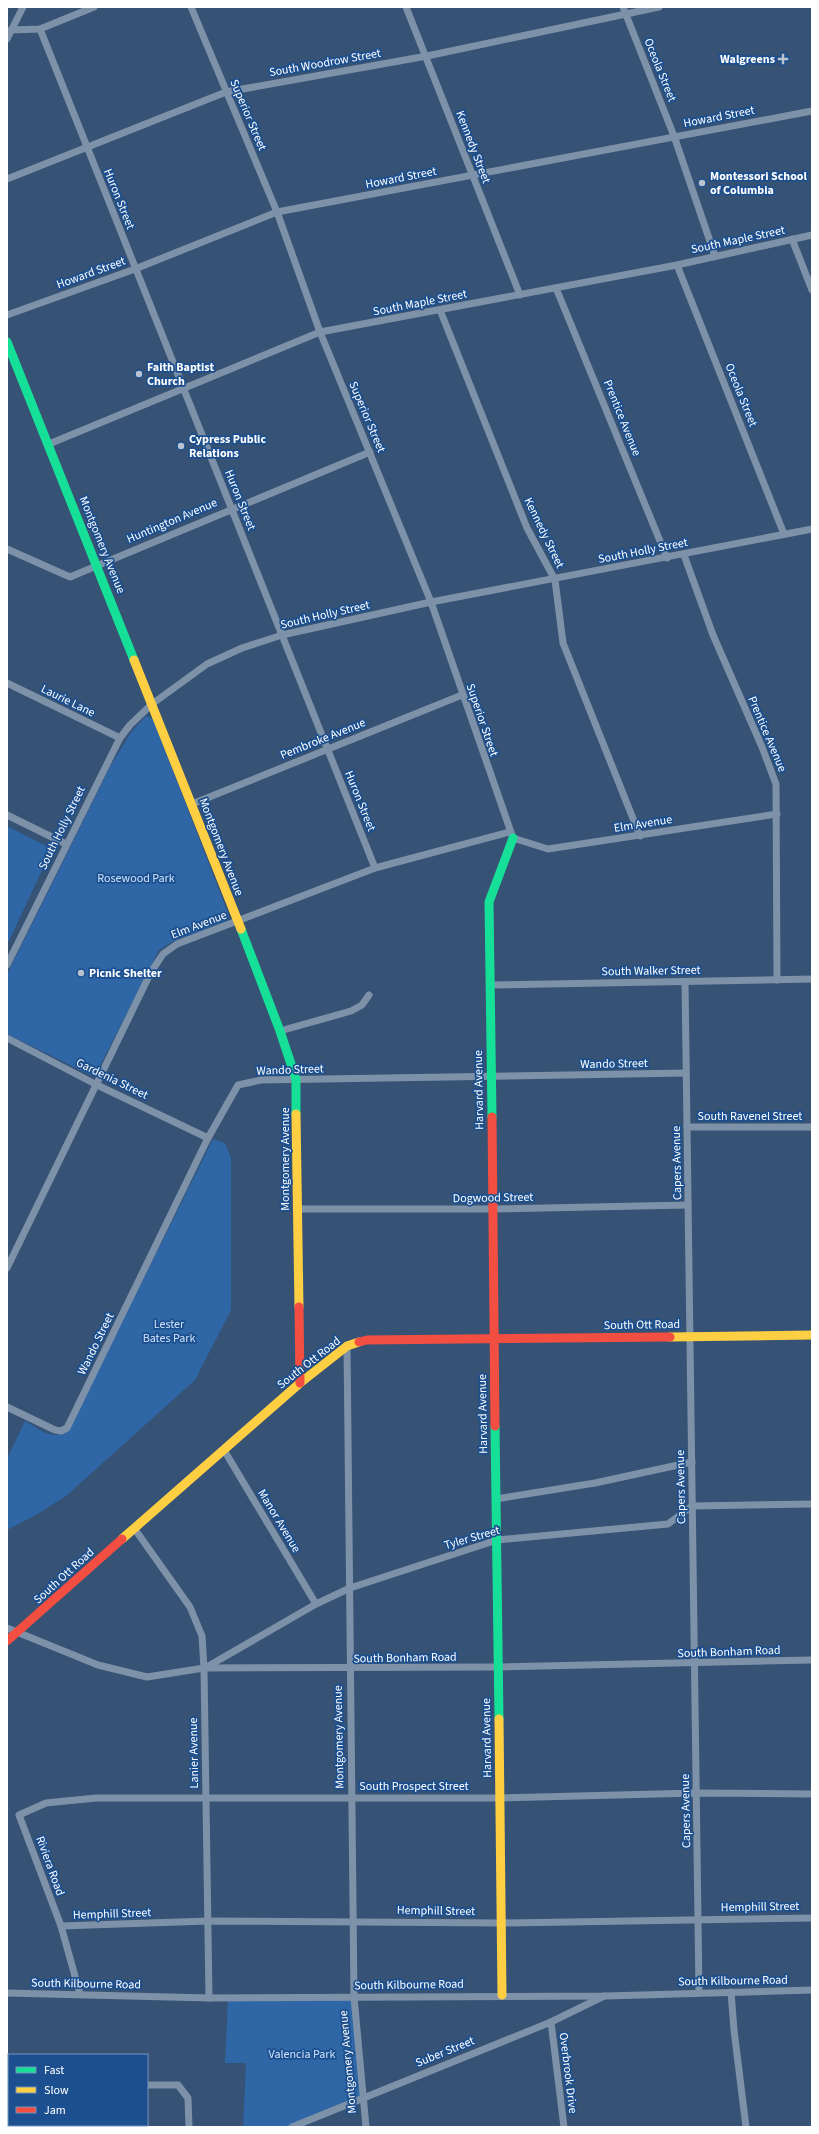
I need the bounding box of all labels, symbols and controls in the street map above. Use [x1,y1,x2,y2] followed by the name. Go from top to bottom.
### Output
[640,36,680,104] street label: Oceola Street
[268,45,382,81] street label: South Woodrow Street
[720,51,775,68] place label: Walgreens
[778,54,788,64] marker: Walgreens
[225,77,271,153] street label: Superior Street
[682,102,756,132] street label: Howard Street
[451,108,495,186] street label: Kennedy Street
[364,163,438,193] street label: Howard Street
[99,166,139,232] street label: Huron Street
[710,168,808,199] place label: Montessori School of Columbia
[697,178,707,188] marker: Montessori School of Columbia
[690,222,786,258] street label: South Maple Street
[54,253,128,293] street label: Howard Street
[372,286,468,320] street label: South Maple Street
[147,359,214,390] place label: Faith Baptist Church
[721,361,761,429] street label: Oceola Street
[134,369,144,379] marker: Faith Baptist Church
[599,377,645,459] street label: Prentice Avenue
[344,379,390,455] street label: Superior Street
[189,431,266,462] place label: Cypress Public Relations
[176,441,186,451] marker: Cypress Public Relations
[220,467,260,533] street label: Huron Street
[75,494,129,596] street label: Montgomery Avenue
[124,494,220,548] street label: Huntington Avenue
[520,495,568,571] street label: Kennedy Street
[597,534,689,568] street label: South Holly Street
[279,596,371,634] street label: South Holly Street
[38,681,98,721] street label: Laurie Lane
[462,681,502,759] street label: Superior Street
[743,693,791,775] street label: Prentice Avenue
[278,714,368,764] street label: Pembroke Avenue
[340,768,380,834] street label: Huron Street
[34,783,90,873] street label: South Holly Street
[195,796,247,898] street label: Montgomery Avenue
[613,811,673,837] street label: Elm Avenue
[97,870,175,887] park label: Rosewood Park
[169,907,229,943] street label: Elm Avenue
[601,962,701,980] street label: South Walker Street
[89,965,162,982] place label: Picnic Shelter
[76,968,86,978] marker: Picnic Shelter
[470,1050,488,1130] street label: Harvard Avenue
[73,1054,151,1104] street label: Gardenia Street
[580,1055,648,1073] street label: Wando Street
[256,1060,324,1080] street label: Wando Street
[277,1107,294,1211] street label: Montgomery Avenue
[698,1108,802,1125] street label: South Ravenel Street
[668,1126,686,1200] street label: Capers Avenue
[453,1189,533,1207] street label: Dogwood Street
[74,1310,118,1378] street label: Wando Street
[143,1316,195,1347] park label: Lester Bates Park
[604,1316,680,1334] street label: South Ott Road
[274,1333,344,1393] street label: South Ott Road
[474,1374,492,1454] street label: Harvard Avenue
[672,1450,690,1524] street label: Capers Avenue
[253,1486,305,1556] street label: Manor Avenue
[442,1522,502,1554] street label: Tyler Street
[30,1544,98,1608] street label: South Ott Road
[677,1642,781,1662] street label: South Bonham Road
[353,1649,457,1667] street label: South Bonham Road
[330,1685,348,1789] street label: Montgomery Avenue
[478,1698,496,1778] street label: Harvard Avenue
[185,1717,203,1789] street label: Lanier Avenue
[677,1774,695,1848] street label: Capers Avenue
[359,1778,469,1795] street label: South Prospect Street
[31,1834,69,1898] street label: Riviera Road
[721,1898,799,1916] street label: Hemphill Street
[397,1902,475,1920] street label: Hemphill Street
[73,1904,151,1924] street label: Hemphill Street
[678,1972,788,1990] street label: South Kilbourne Road
[31,1975,141,1993] street label: South Kilbourne Road
[354,1976,464,1994] street label: South Kilbourne Road
[335,2010,361,2114] street label: Montgomery Avenue
[555,2031,581,2115] street label: Overbrook Drive
[413,2032,477,2072] street label: Suber Street
[269,2046,335,2063] park label: Valencia Park
[8,2054,148,2126] legend
[44,2062,64,2079] text: Fast
[44,2082,69,2099] text: Slow
[44,2102,66,2119] text: Jam

